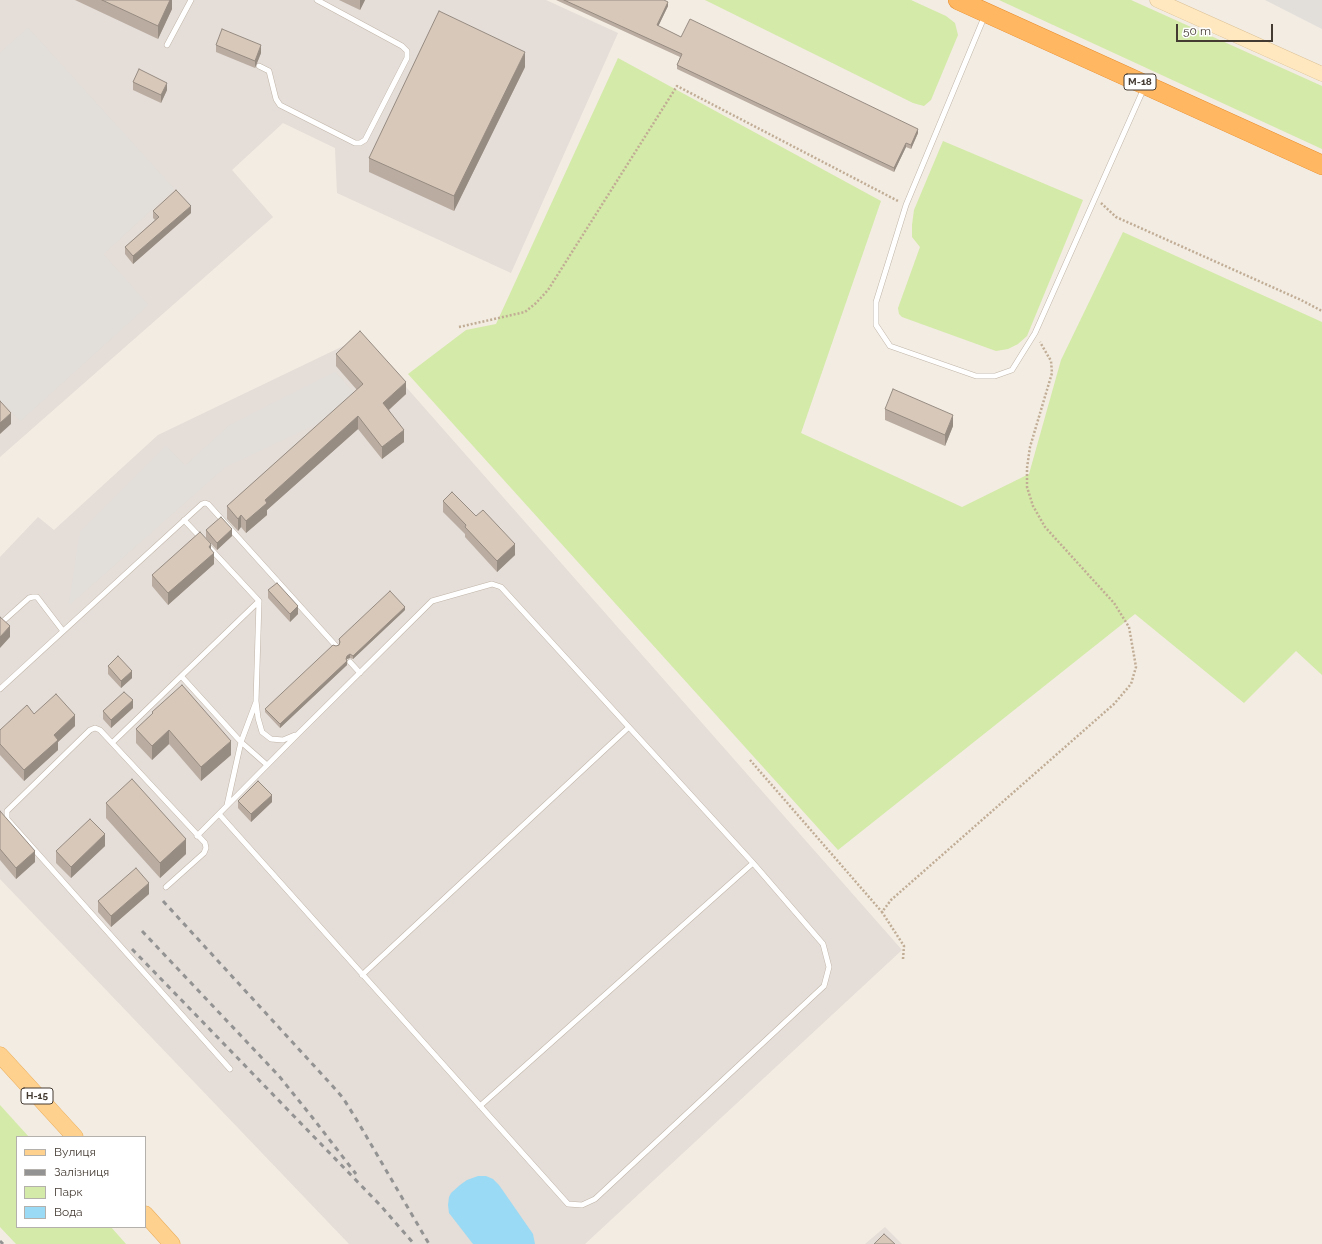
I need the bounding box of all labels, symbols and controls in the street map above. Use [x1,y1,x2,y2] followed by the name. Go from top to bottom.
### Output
[1178,16,1275,42] scale bar
[1183,24,1211,38] text: 50 m
[1124,74,1156,90] road number: М-18
[21,1088,53,1104] road number: Н-15
[16,1136,146,1228] legend
[54,1145,96,1159] text: Вулиця
[54,1165,109,1179] text: Залізниця
[54,1185,83,1199] text: Парк
[54,1205,83,1219] text: Вода

